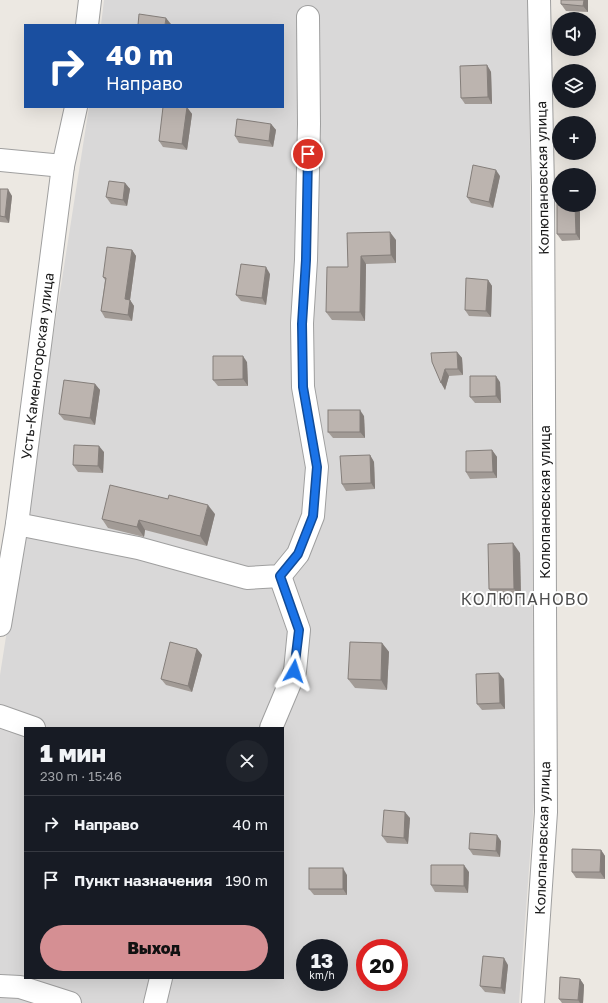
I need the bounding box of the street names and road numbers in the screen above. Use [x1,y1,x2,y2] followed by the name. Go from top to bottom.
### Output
[532,101,552,255] street label: Колюпановская улица
[17,272,57,460] street label: Усть-Каменогорская улица
[536,425,553,579] street label: Колюпановская улица
[531,761,553,915] street label: Колюпановская улица

